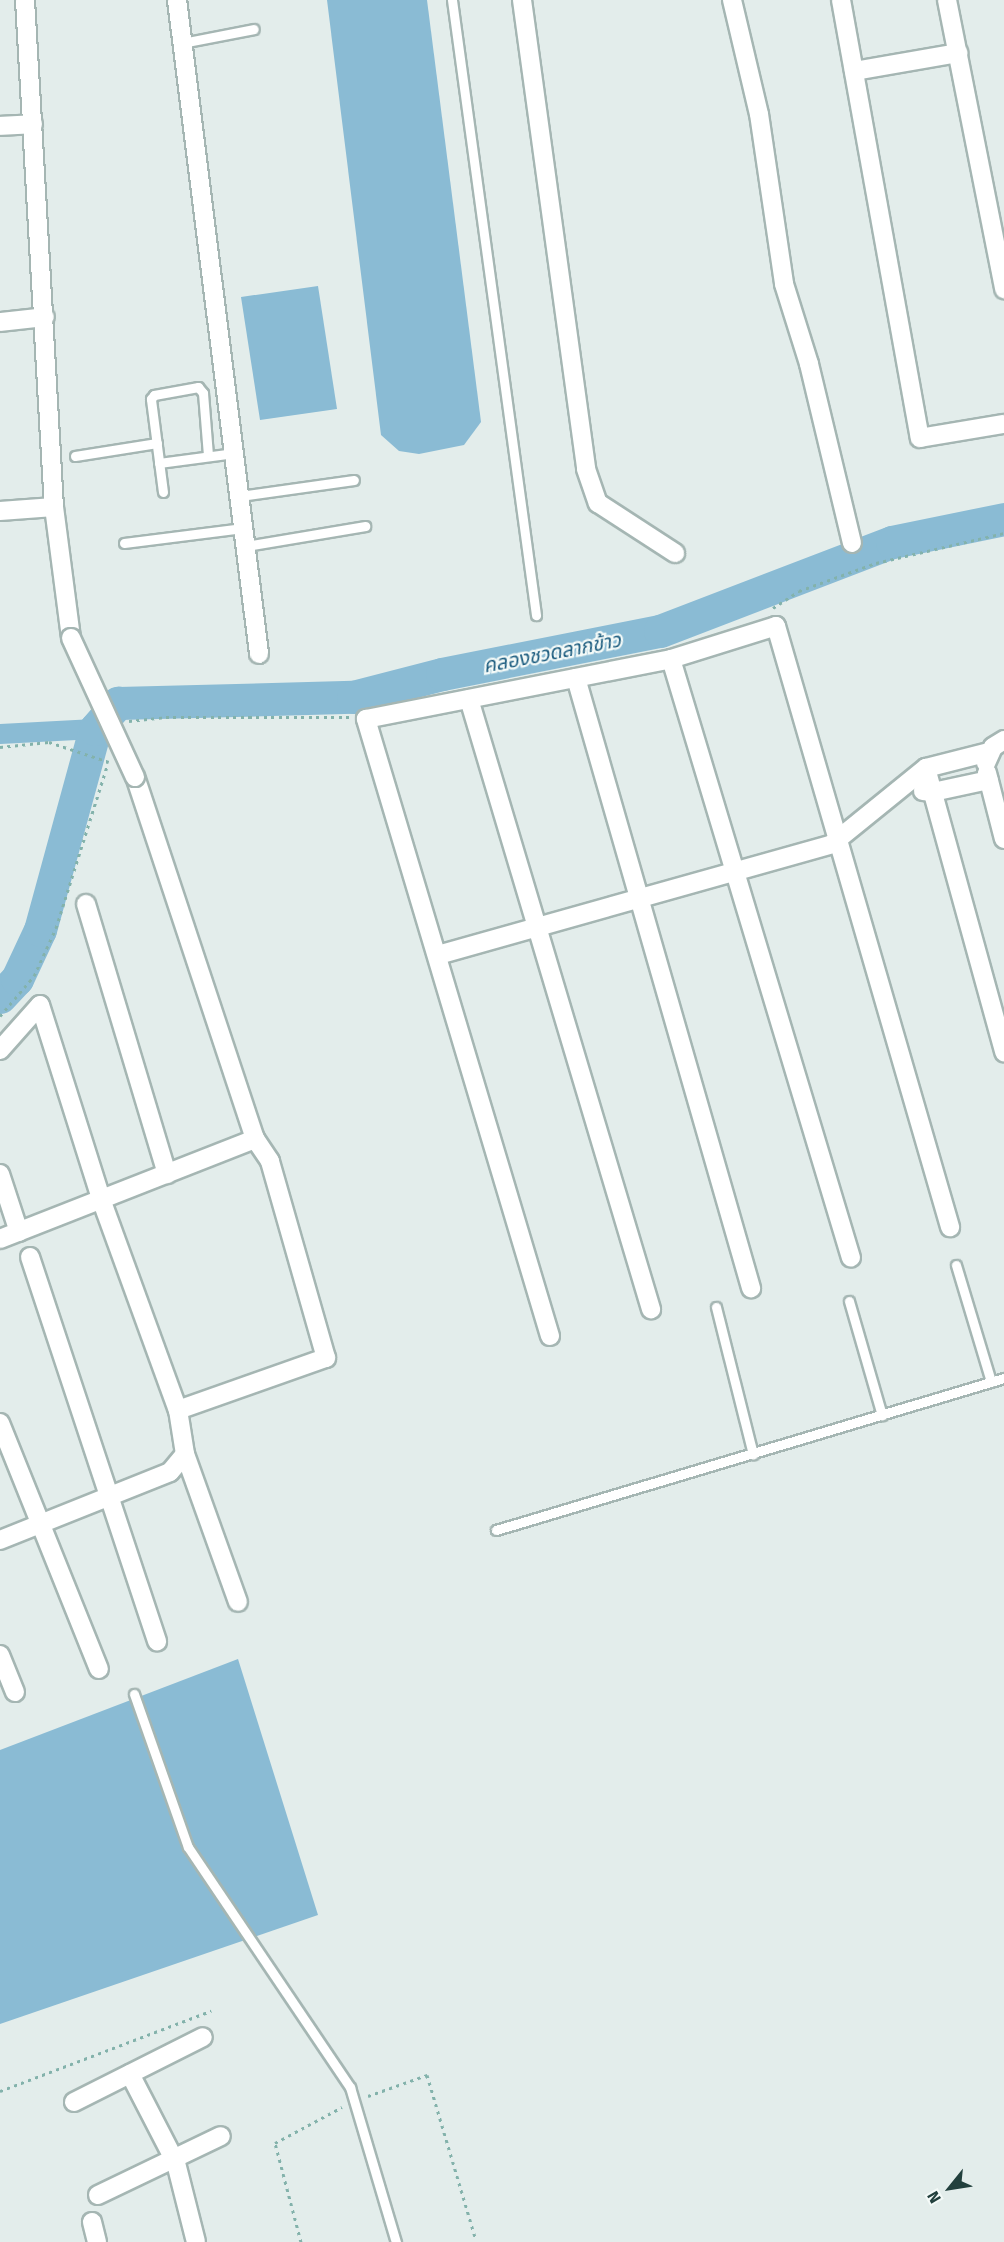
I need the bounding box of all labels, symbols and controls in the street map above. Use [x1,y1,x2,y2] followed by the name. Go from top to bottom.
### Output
[481,628,623,678] water label: คลองชวดลากข้าว
[920,2158,980,2218] north arrow
[923,2188,945,2207] text: N

